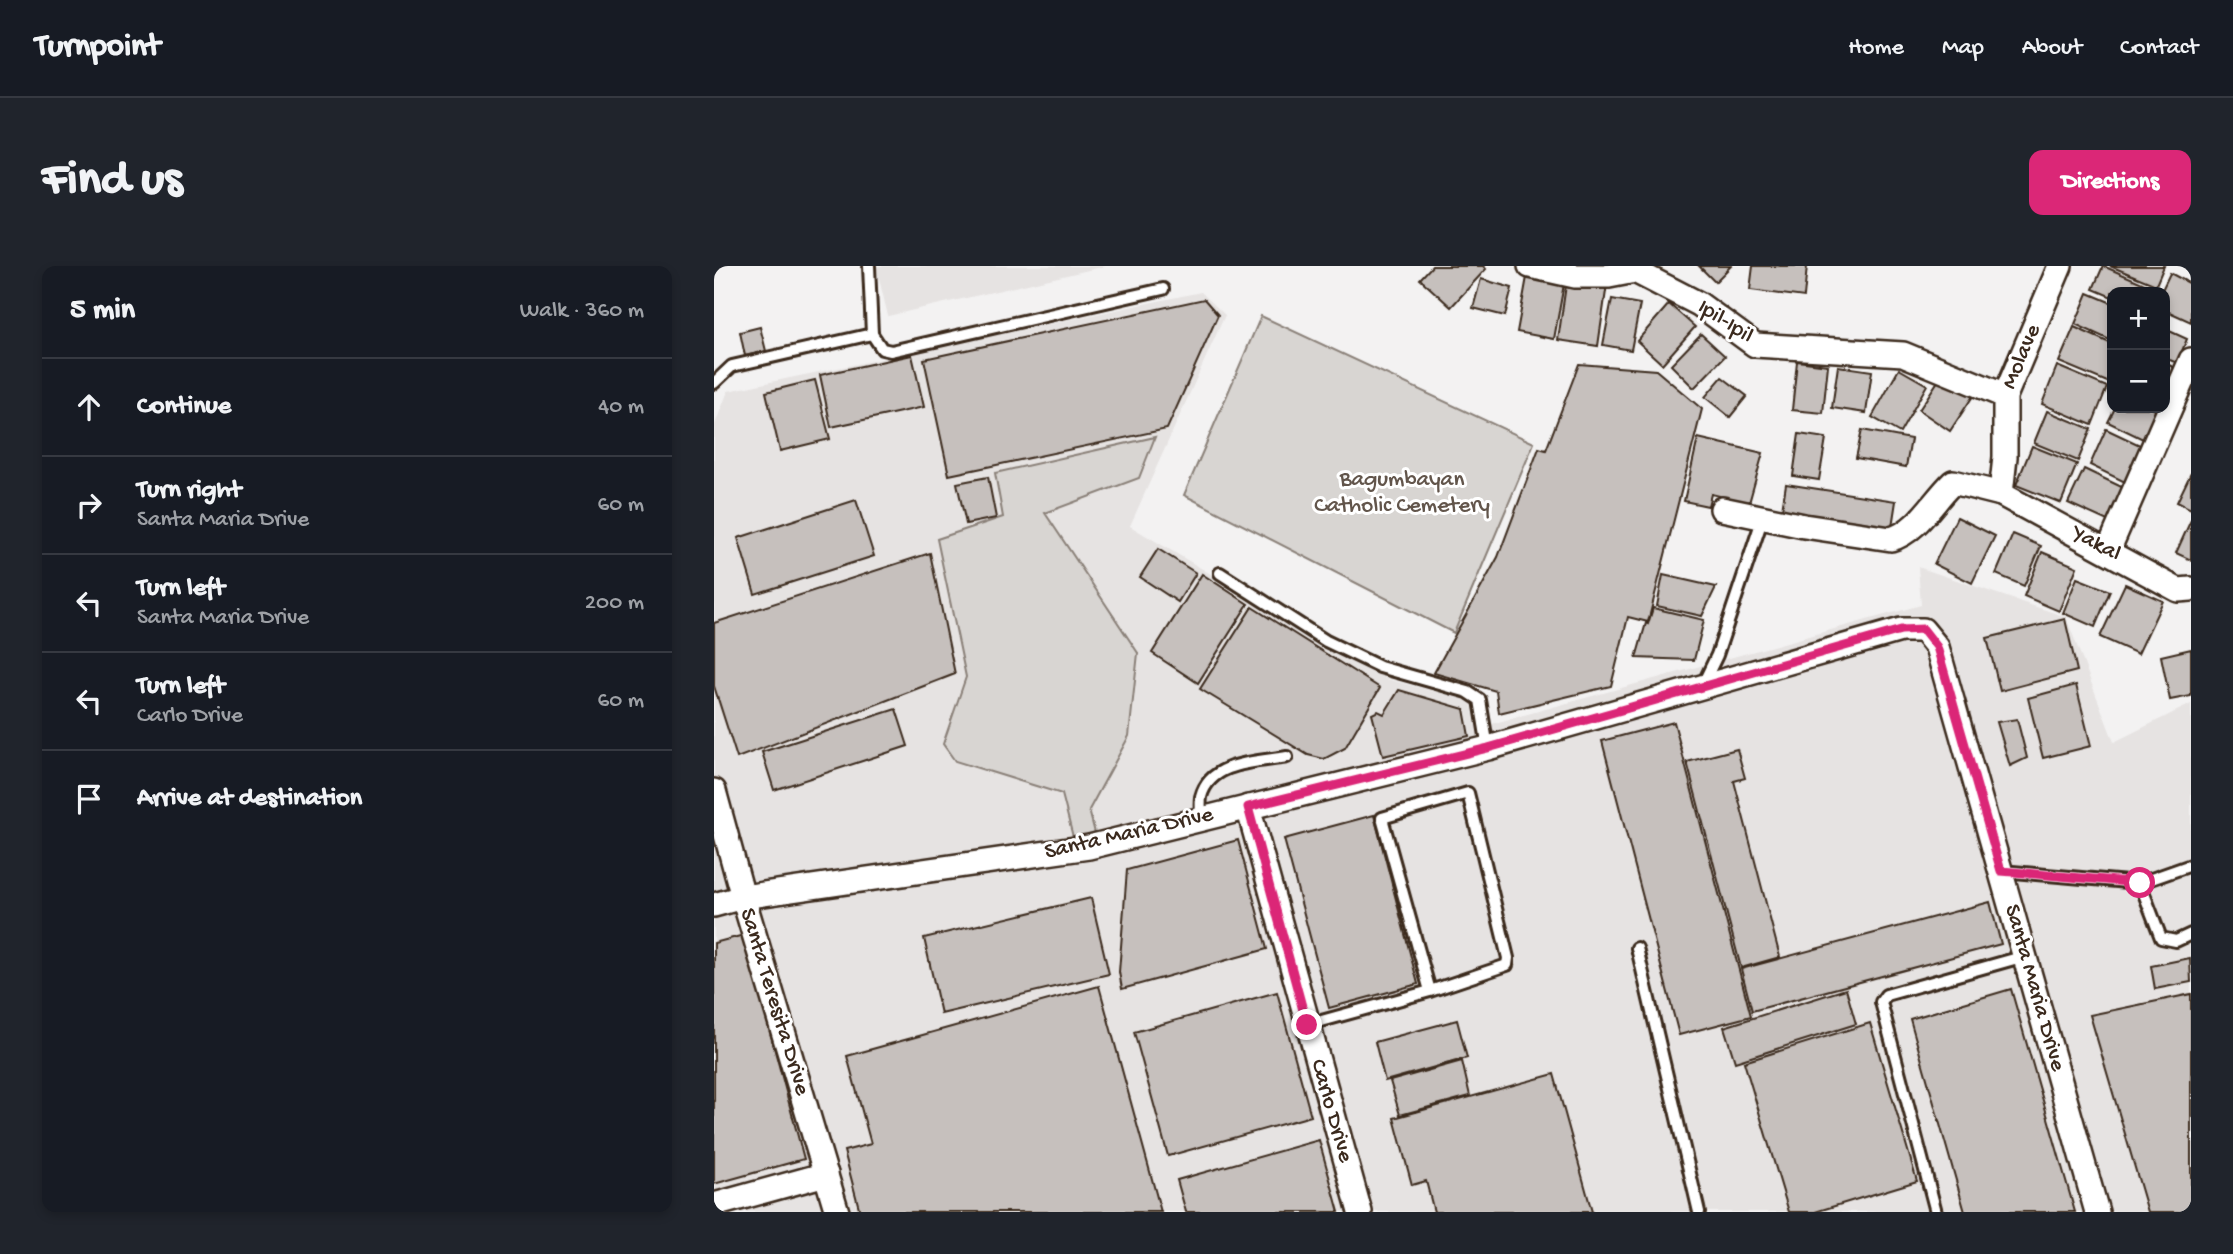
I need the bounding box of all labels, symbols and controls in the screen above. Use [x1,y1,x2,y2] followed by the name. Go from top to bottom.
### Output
[35,29,160,67] text: Turnpoint
[1848,34,1904,63] text: Home
[1942,34,1984,63] text: Map
[2022,34,2082,63] text: About
[2120,34,2198,63] text: Contact
[2029,150,2191,215] button: Directions
[42,153,182,211] text: Find us
[2107,287,2170,413] map controls
[2107,287,2170,350] button: +
[70,294,135,329] text: 5 min
[1692,294,1758,350] street label: Ipil-Ipil
[520,298,644,325] text: Walk · 360 m
[1996,320,2048,393] street label: Molave
[2107,350,2170,413] button: −
[70,388,108,426] icon: ahead
[137,392,231,423] text: Continue
[598,394,644,421] text: 40 m
[1314,467,1490,520] park label: Bagumbayan Catholic Cemetery
[137,476,241,507] text: Turn right
[70,486,108,524] icon: right
[598,492,644,519] text: 60 m
[137,507,309,534] text: Santa Maria Drive
[2065,519,2125,568] street label: Yakal
[137,574,225,605] text: Turn left
[70,584,108,622] icon: left
[585,590,644,617] text: 200 m
[137,605,309,632] text: Santa Maria Drive
[137,672,225,703] text: Turn left
[70,682,108,720] icon: left
[598,688,644,715] text: 60 m
[137,703,243,730] text: Carlo Drive
[70,780,108,818] icon: arrive
[137,784,362,815] text: Arrive at destination
[1042,801,1217,867] street label: Santa Maria Drive
[2124,867,2155,898] route start
[1997,902,2071,1076] street label: Santa Maria Drive
[733,905,816,1100] street label: Santa Teresita Drive
[1291,1009,1322,1040] route end
[1303,1056,1359,1167] street label: Carlo Drive

